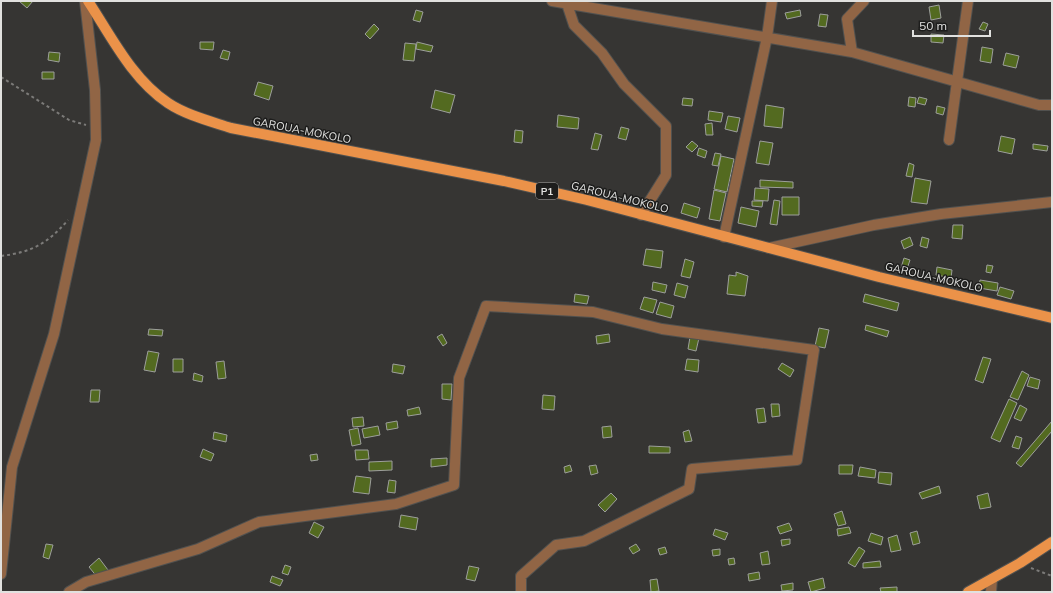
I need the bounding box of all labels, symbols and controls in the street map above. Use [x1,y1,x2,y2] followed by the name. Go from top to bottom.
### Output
[913,12,990,38] scale bar
[919,18,947,33] text: 50 m
[252,114,352,146] street label: GAROUA-MOKOLO
[570,178,670,216] street label: GAROUA-MOKOLO
[536,183,558,199] road number: P1
[884,259,984,295] street label: GAROUA-MOKOLO

